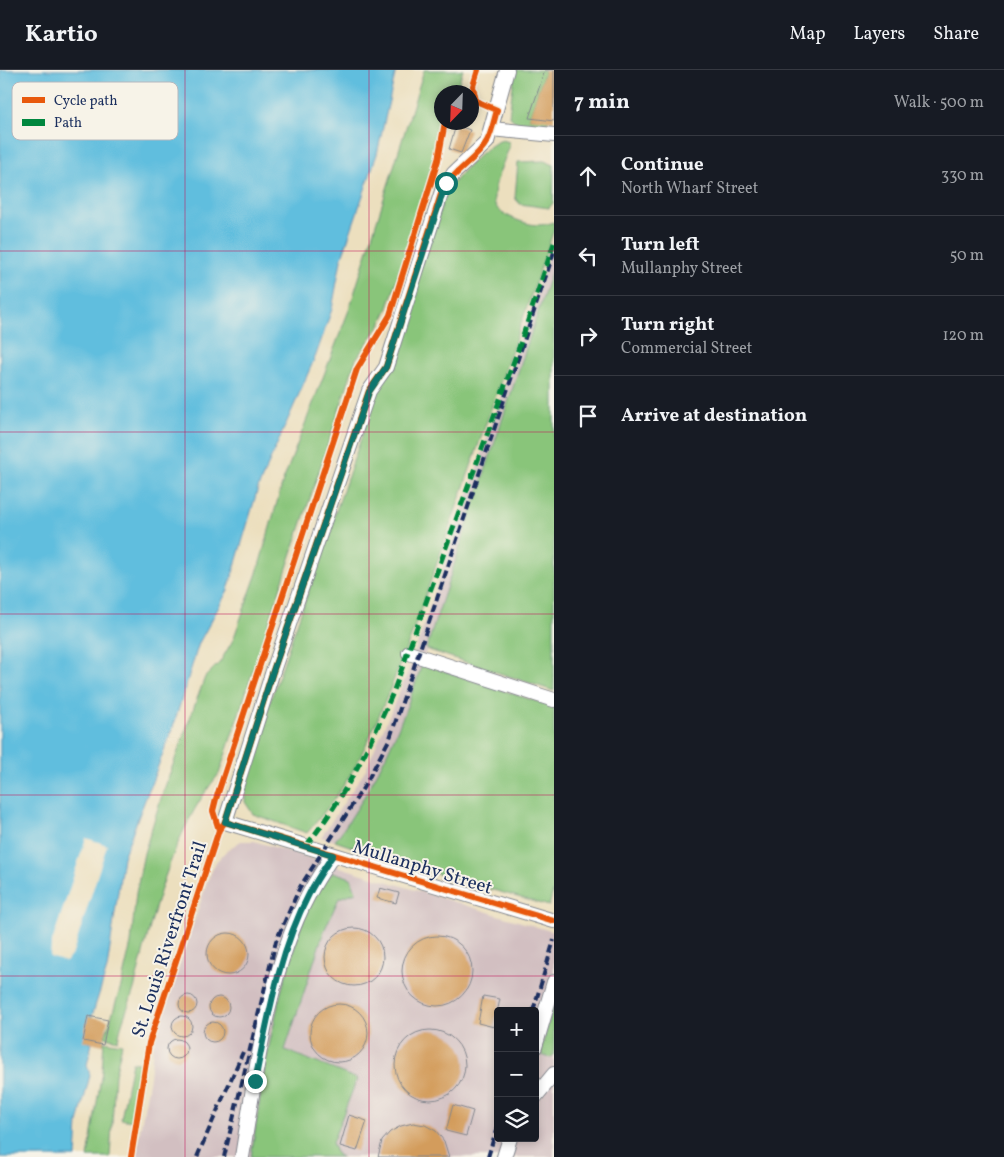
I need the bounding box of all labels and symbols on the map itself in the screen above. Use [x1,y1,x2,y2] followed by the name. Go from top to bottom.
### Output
[12,82,178,140] legend
[434,85,479,130] north arrow
[54,92,118,111] text: Cycle path
[54,114,82,133] text: Path
[435,172,458,195] route start
[349,834,496,902] street label: Mullanphy Street
[126,838,214,1041] street label: St. Louis Riverfront Trail
[244,1070,267,1093] route end

